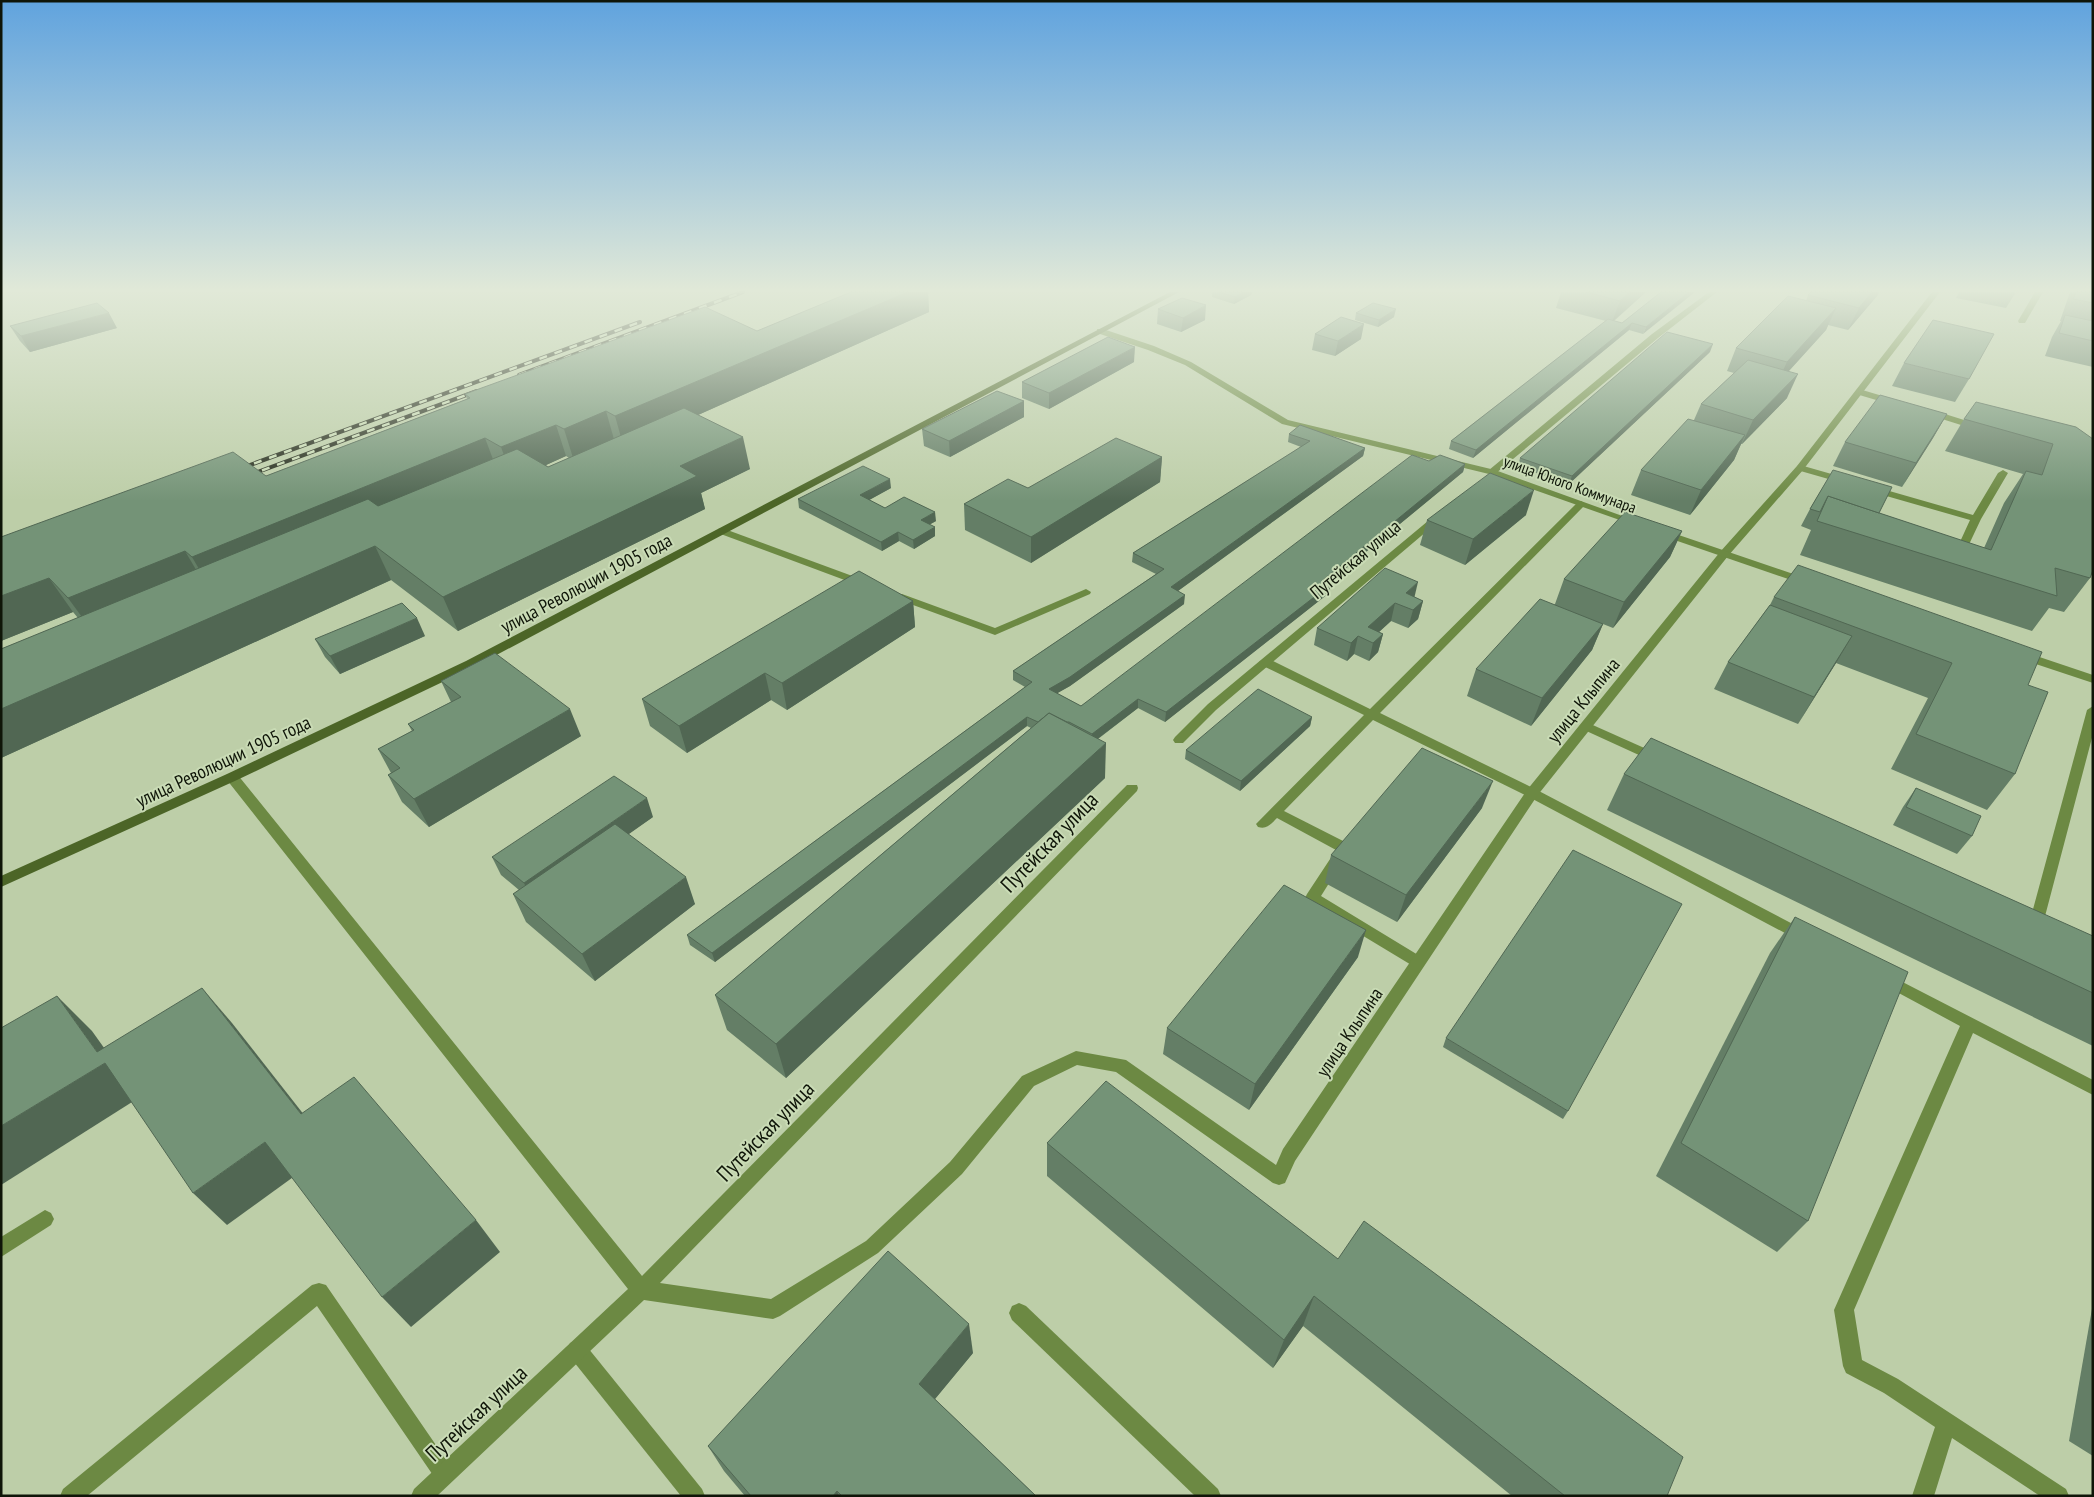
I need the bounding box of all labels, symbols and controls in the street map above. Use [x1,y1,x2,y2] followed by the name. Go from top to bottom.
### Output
[1501,451,1639,517] street label: улица Юного Коммунара
[1305,514,1405,604] street label: Путейская улица
[496,528,676,638] street label: улица Революции 1905 года
[1541,653,1625,747] street label: улица Клыпина
[132,710,314,812] street label: улица Революции 1905 года
[994,786,1104,898] street label: Путейская улица
[1310,983,1388,1081] street label: улица Клыпина
[710,1075,820,1187] street label: Путейская улица
[419,1359,533,1467] street label: Путейская улица

